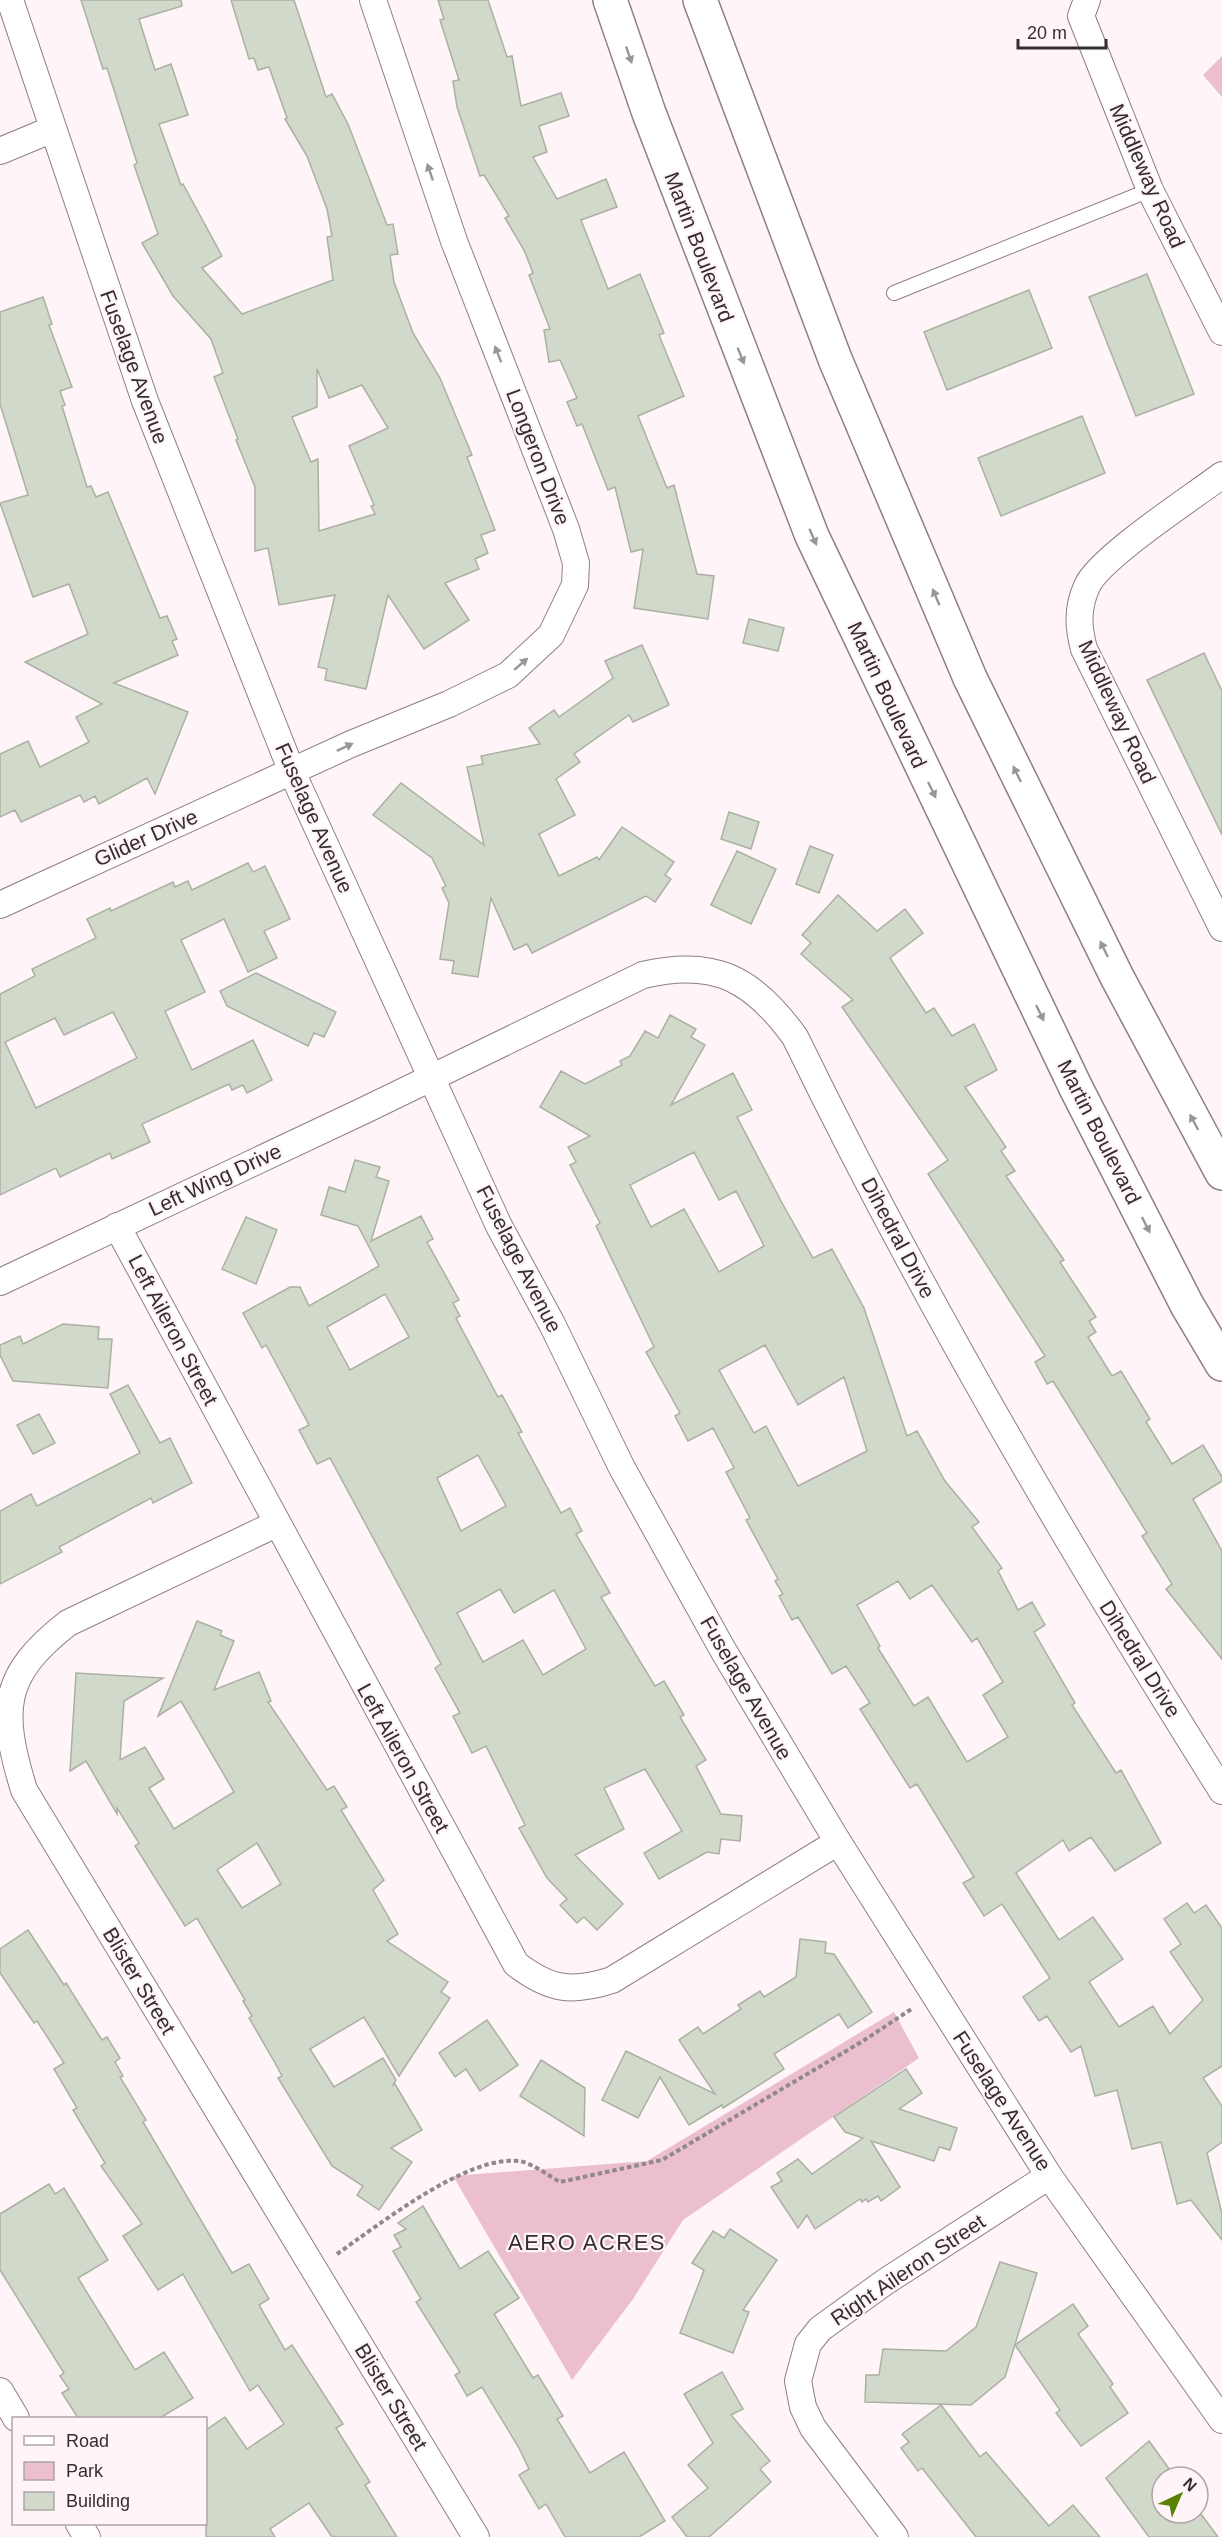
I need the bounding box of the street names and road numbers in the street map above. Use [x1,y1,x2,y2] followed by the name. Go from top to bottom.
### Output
[1105,100,1190,251] street label: Middleway Road
[660,169,739,325] street label: Martin Boulevard
[96,287,173,447] street label: Fuselage Avenue
[502,386,575,528] street label: Longeron Drive
[843,618,931,772] street label: Martin Boulevard
[1074,637,1161,787] street label: Middleway Road
[271,739,358,896] street label: Fuselage Avenue
[90,804,201,871] street label: Glider Drive
[1053,1056,1146,1208] street label: Martin Boulevard
[145,1139,285,1220] street label: Left Wing Drive
[857,1174,940,1302] street label: Dihedral Drive
[472,1181,566,1336] street label: Fuselage Avenue
[124,1251,223,1409] street label: Left Aileron Street
[1095,1596,1185,1721] street label: Dihedral Drive
[696,1612,797,1764] street label: Fuselage Avenue
[353,1679,454,1836] street label: Left Aileron Street
[99,1923,180,2038] street label: Blister Street
[949,2027,1056,2175] street label: Fuselage Avenue
[826,2209,989,2330] street label: Right Aileron Street
[351,2339,432,2454] street label: Blister Street

